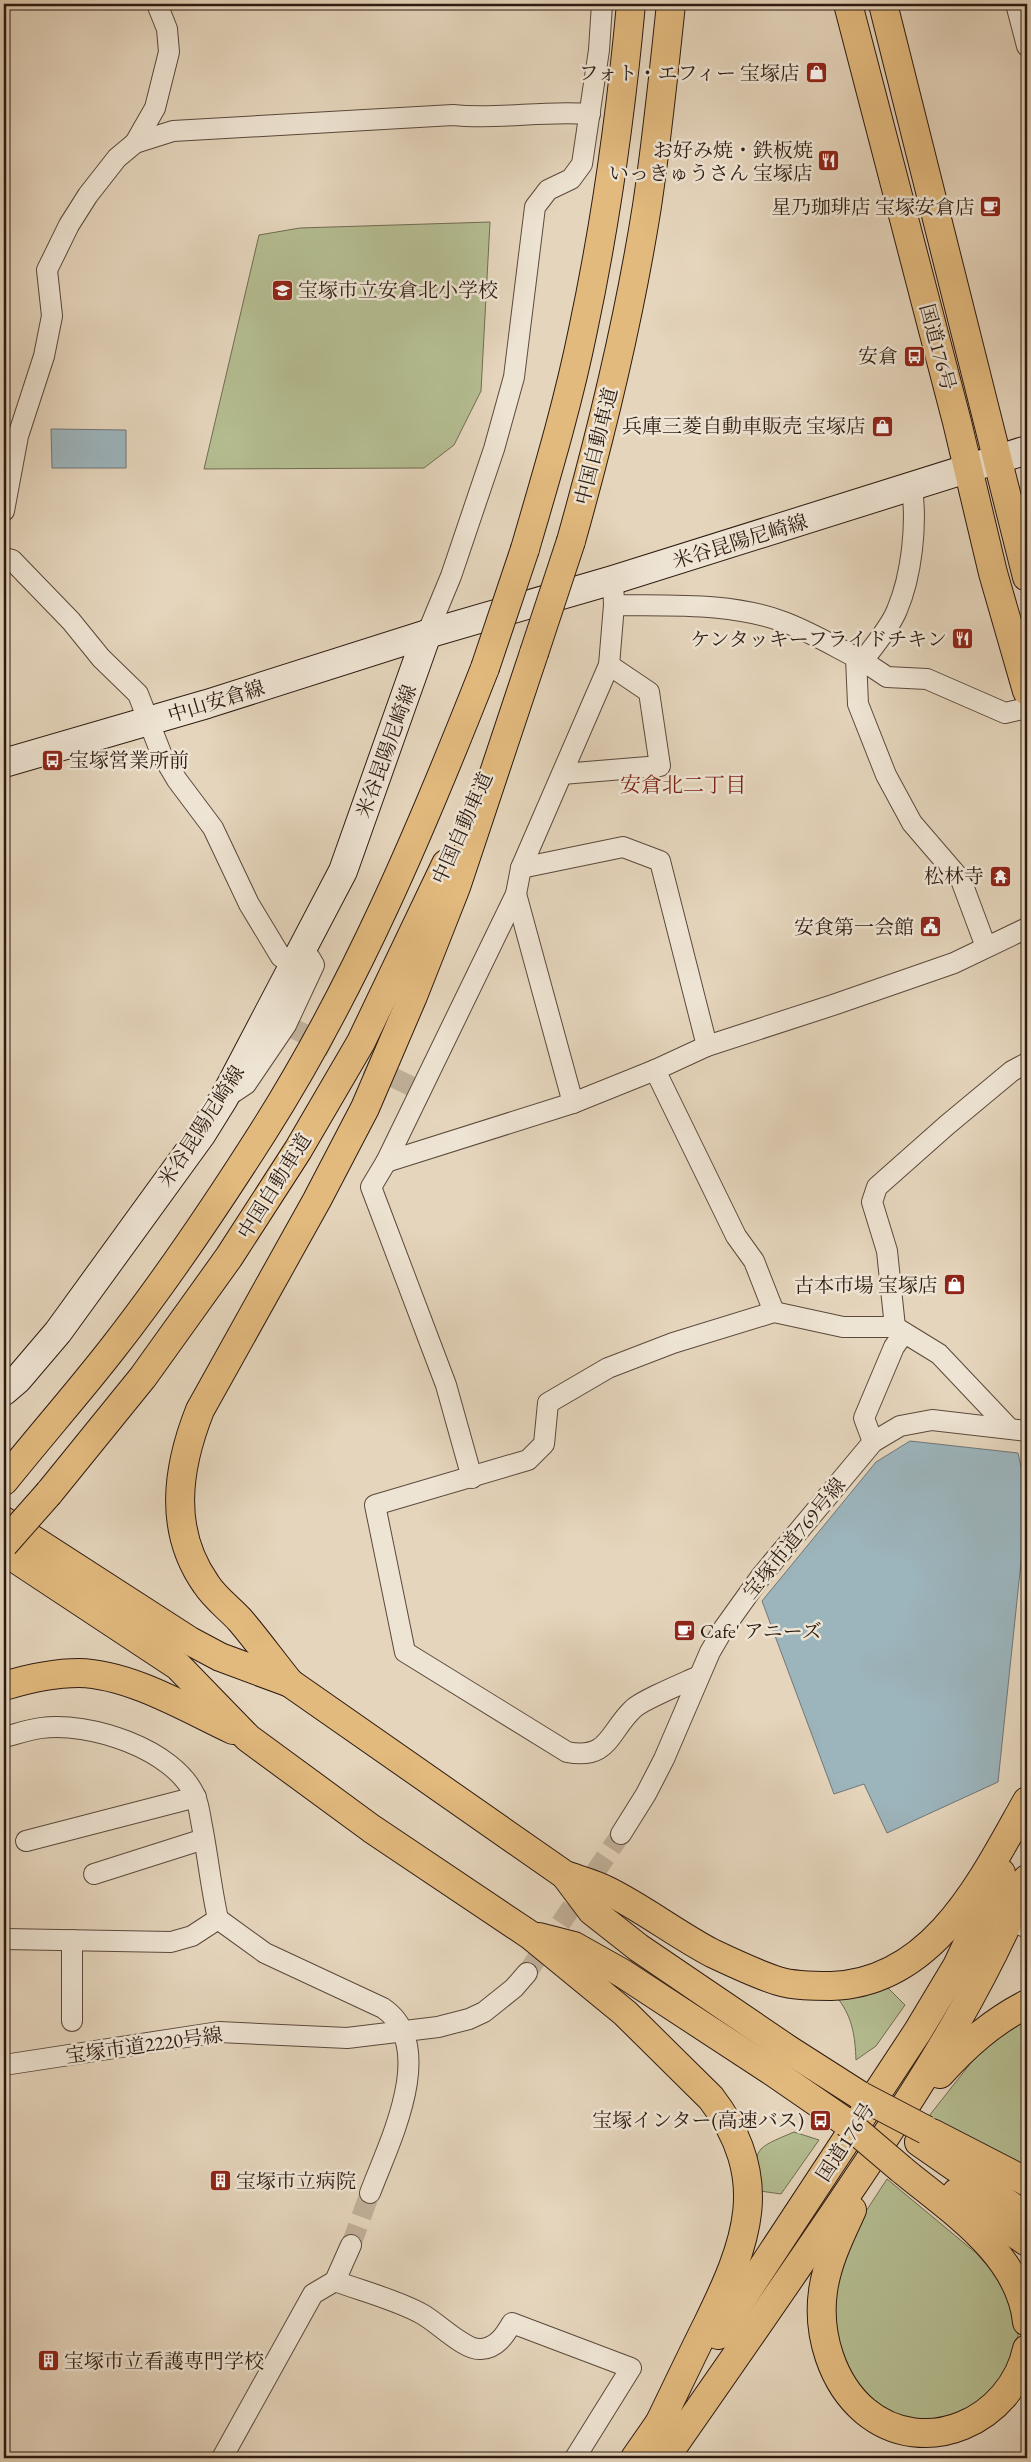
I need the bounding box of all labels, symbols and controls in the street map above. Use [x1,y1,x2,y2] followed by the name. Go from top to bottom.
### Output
[579,60,800,86] place label: フォト・エフィー 宝塚店
[804,61,828,85] shop icon: フォト・エフィー 宝塚店
[609,137,813,186] place label: お好み焼・鉄板焼 いっきゅうさん 宝塚店
[817,149,841,173] restaurant icon: お好み焼・鉄板焼 いっきゅうさん 宝塚店
[771,194,975,220] place label: 星乃珈琲店 宝塚安倉店
[979,195,1003,219] cafe icon: 星乃珈琲店 宝塚安倉店
[298,277,498,303] place label: 宝塚市立安倉北小学校
[270,278,294,302] school or university icon: 宝塚市立安倉北小学校
[914,301,962,393] street label: 国道176号
[858,343,898,369] place label: 安倉
[902,344,926,368] bus stop icon: 安倉
[569,385,623,507] street label: 中国自動車道
[622,413,866,439] place label: 兵庫三菱自動車販売 宝塚店
[870,414,894,438] shop icon: 兵庫三菱自動車販売 宝塚店
[669,508,811,574] street label: 米谷昆陽尼崎線
[691,626,947,652] place label: ケンタッキーフライドチキン
[951,627,975,651] restaurant icon: ケンタッキーフライドチキン
[164,674,268,728] street label: 中山安倉線
[350,681,422,821] street label: 米谷昆陽尼崎線
[69,747,189,773] place label: 宝塚営業所前
[41,748,65,772] bus stop icon: 宝塚営業所前
[426,768,498,888] street label: 中国自動車道
[620,771,746,798] district label: 安倉北二丁目
[924,863,984,889] place label: 松林寺
[988,864,1012,888] temple icon: 松林寺
[794,914,914,940] place label: 安食第一会館
[918,915,942,939] public building icon: 安食第一会館
[152,1060,250,1192] street label: 米谷昆陽尼崎線
[231,1128,317,1244] street label: 中国自動車道
[794,1272,938,1298] place label: 古本市場 宝塚店
[942,1273,966,1297] shop icon: 古本市場 宝塚店
[737,1472,851,1604] street label: 宝塚市道769号線
[700,1618,822,1644] place label: Cafe' アニーズ
[672,1619,696,1643] cafe icon: Cafe' アニーズ
[64,2021,224,2069] street label: 宝塚市道2220号線
[810,2098,880,2186] street label: 国道176号
[592,2107,804,2133] place label: 宝塚インター(高速バス)
[808,2108,832,2132] bus stop icon: 宝塚インター(高速バス)
[236,2168,356,2194] place label: 宝塚市立病院
[208,2169,232,2193] building icon: 宝塚市立病院
[64,2348,264,2374] place label: 宝塚市立看護専門学校
[36,2349,60,2373] building icon: 宝塚市立看護専門学校

